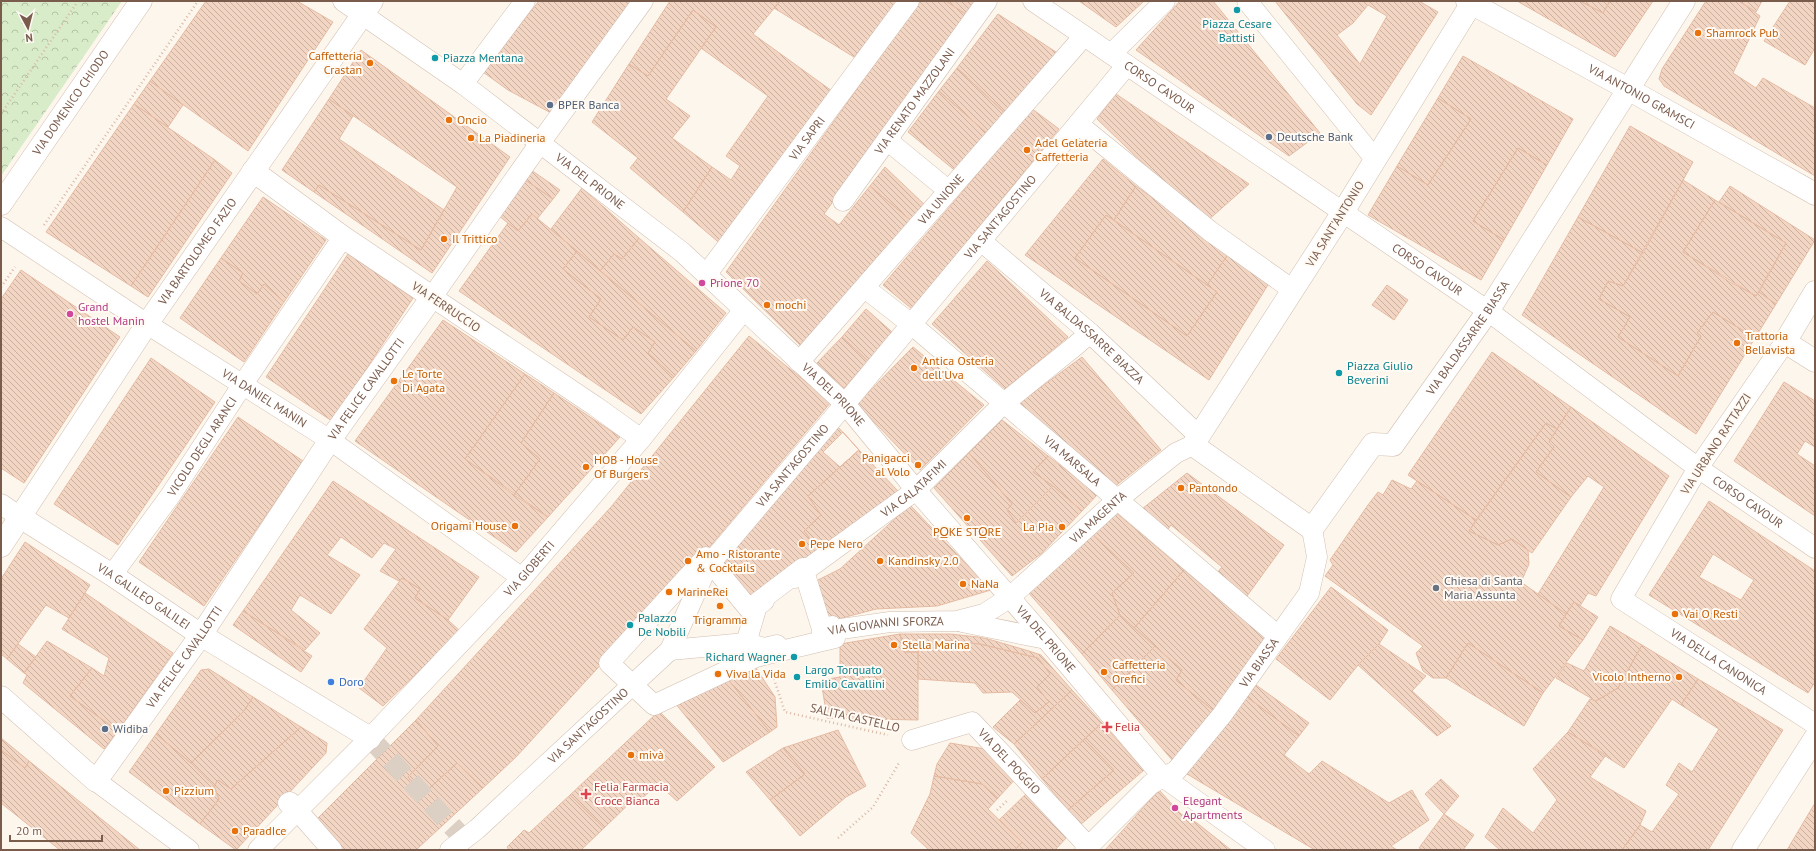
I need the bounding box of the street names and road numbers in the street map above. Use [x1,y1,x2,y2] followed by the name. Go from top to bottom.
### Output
[871,45,958,158] street label: VIA RENATO MAZZOLANI
[28,47,112,159] street label: VIA DOMENICO CHIODO
[1121,57,1198,116] street label: CORSO CAVOUR
[1585,60,1698,132] street label: VIA ANTONIO GRAMSCI
[785,113,828,164] street label: VIA SAPRI
[552,149,628,212] street label: VIA DEL PRIONE
[914,171,967,228] street label: VIA UNIONE
[960,172,1039,263] street label: VIA SANT'AGOSTINO
[1302,178,1367,270] street label: VIA SANT'ANTONIO
[154,195,240,309] street label: VIA BARTOLOMEO FAZIO
[1389,240,1466,299] street label: CORSO CAVOUR
[408,277,484,335] street label: VIA FERRUCCIO
[1422,278,1512,399] street label: VIA BALDASSARRE BIASSA
[1035,285,1147,387] street label: VIA BALDASSARRE BIAZZA
[324,335,407,443] street label: VIA FELICE CAVALLOTTI
[798,359,868,429] street label: VIA DEL PRIONE
[218,365,310,430] street label: VIA DANIEL MANIN
[1677,390,1754,498] street label: VIA URBANO RATTAZZI
[163,394,240,500] street label: VICOLO DEGLI ARANCI
[752,421,832,511] street label: VIA SANT'AGOSTINO
[1040,431,1104,489] street label: VIA MARSALA
[877,456,950,521] street label: VIA CALATAFIMI
[1710,472,1786,531] street label: CORSO CAVOUR
[1066,488,1129,547] street label: VIA MAGENTA
[500,537,558,600] street label: VIA GIOBERTI
[94,559,193,633] street label: VIA GALILEO GALILEI
[1013,602,1079,675] street label: VIA DEL PRIONE
[142,603,225,712] street label: VIA FELICE CAVALLOTTI
[825,613,944,639] street label: VIA GIOVANNI SFORZA
[1667,624,1770,698] street label: VIA DELLA CANONICA
[1235,635,1282,691] street label: VIA BIASSA
[544,684,631,767] street label: VIA SANT'AGOSTINO
[809,700,901,735] street label: SALITA CASTELLO
[974,725,1044,797] street label: VIA DEL POGGIO

